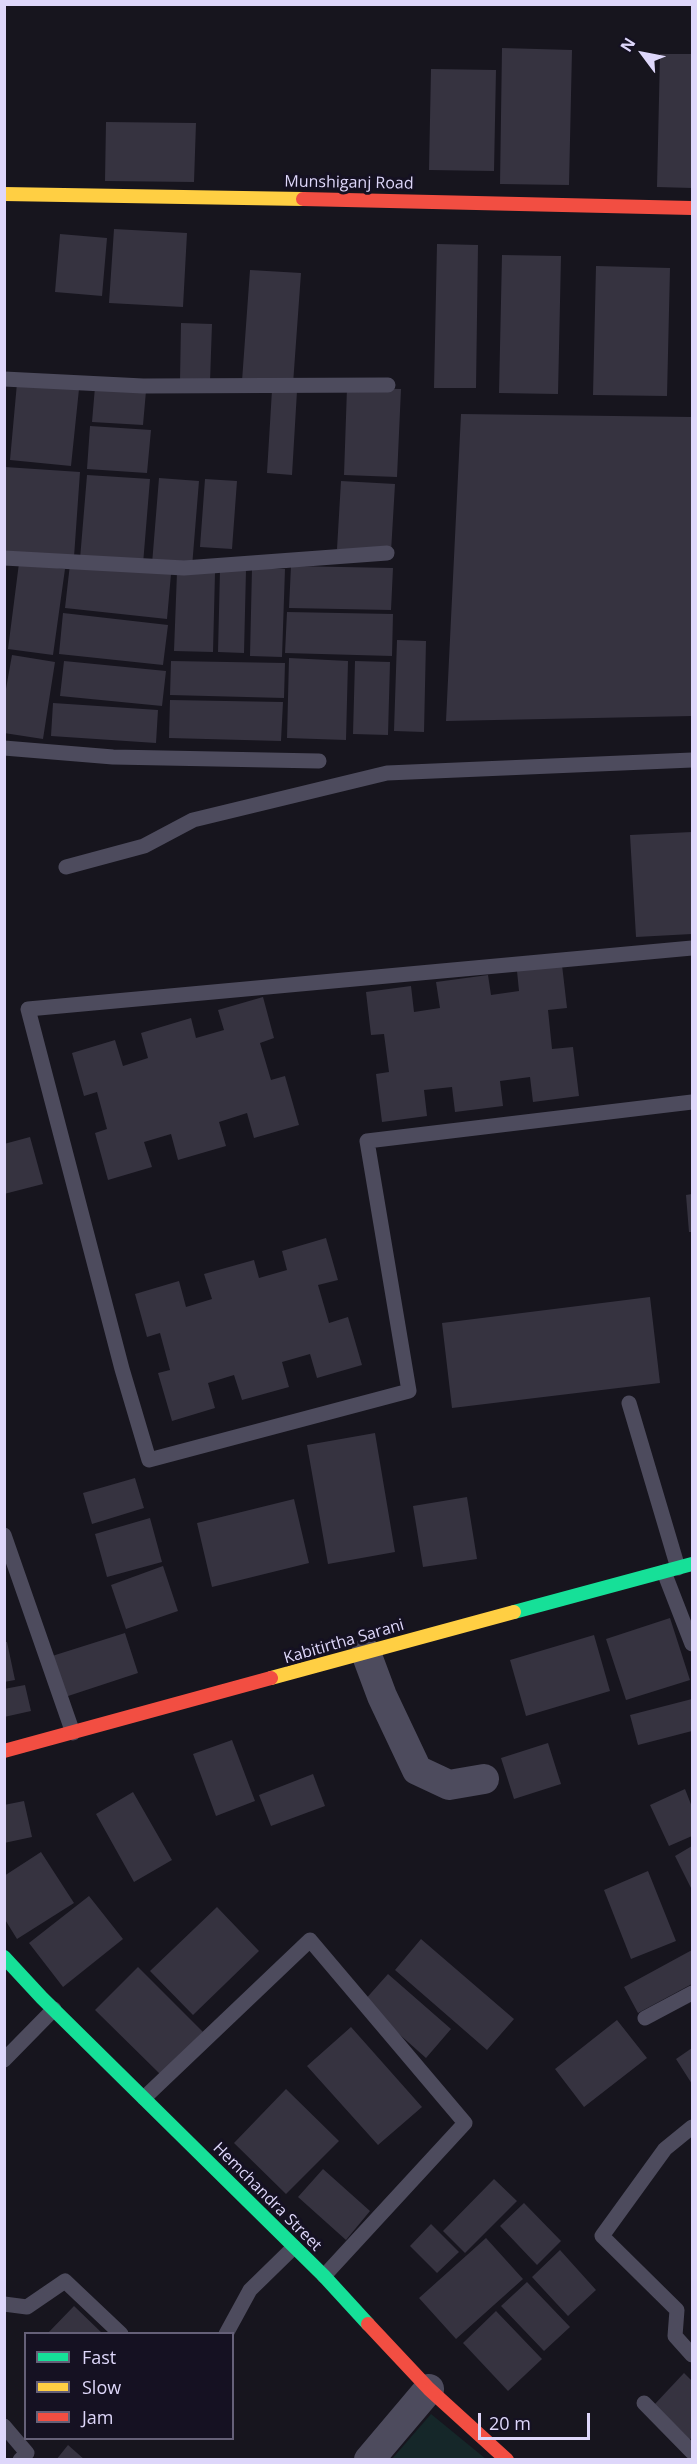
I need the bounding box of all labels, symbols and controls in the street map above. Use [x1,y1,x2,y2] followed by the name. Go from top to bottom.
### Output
[613,24,673,84] north arrow
[615,33,641,56] text: N
[284,172,414,194] street label: Munshiganj Road
[282,1616,406,1668] street label: Kabitirtha Sarani
[209,2139,325,2255] street label: Hemchandra Street
[24,2332,234,2440] legend
[82,2345,116,2369] text: Fast
[82,2375,121,2399] text: Slow
[481,2401,594,2439] scale bar
[82,2405,114,2429] text: Jam
[489,2411,531,2435] text: 20 m

